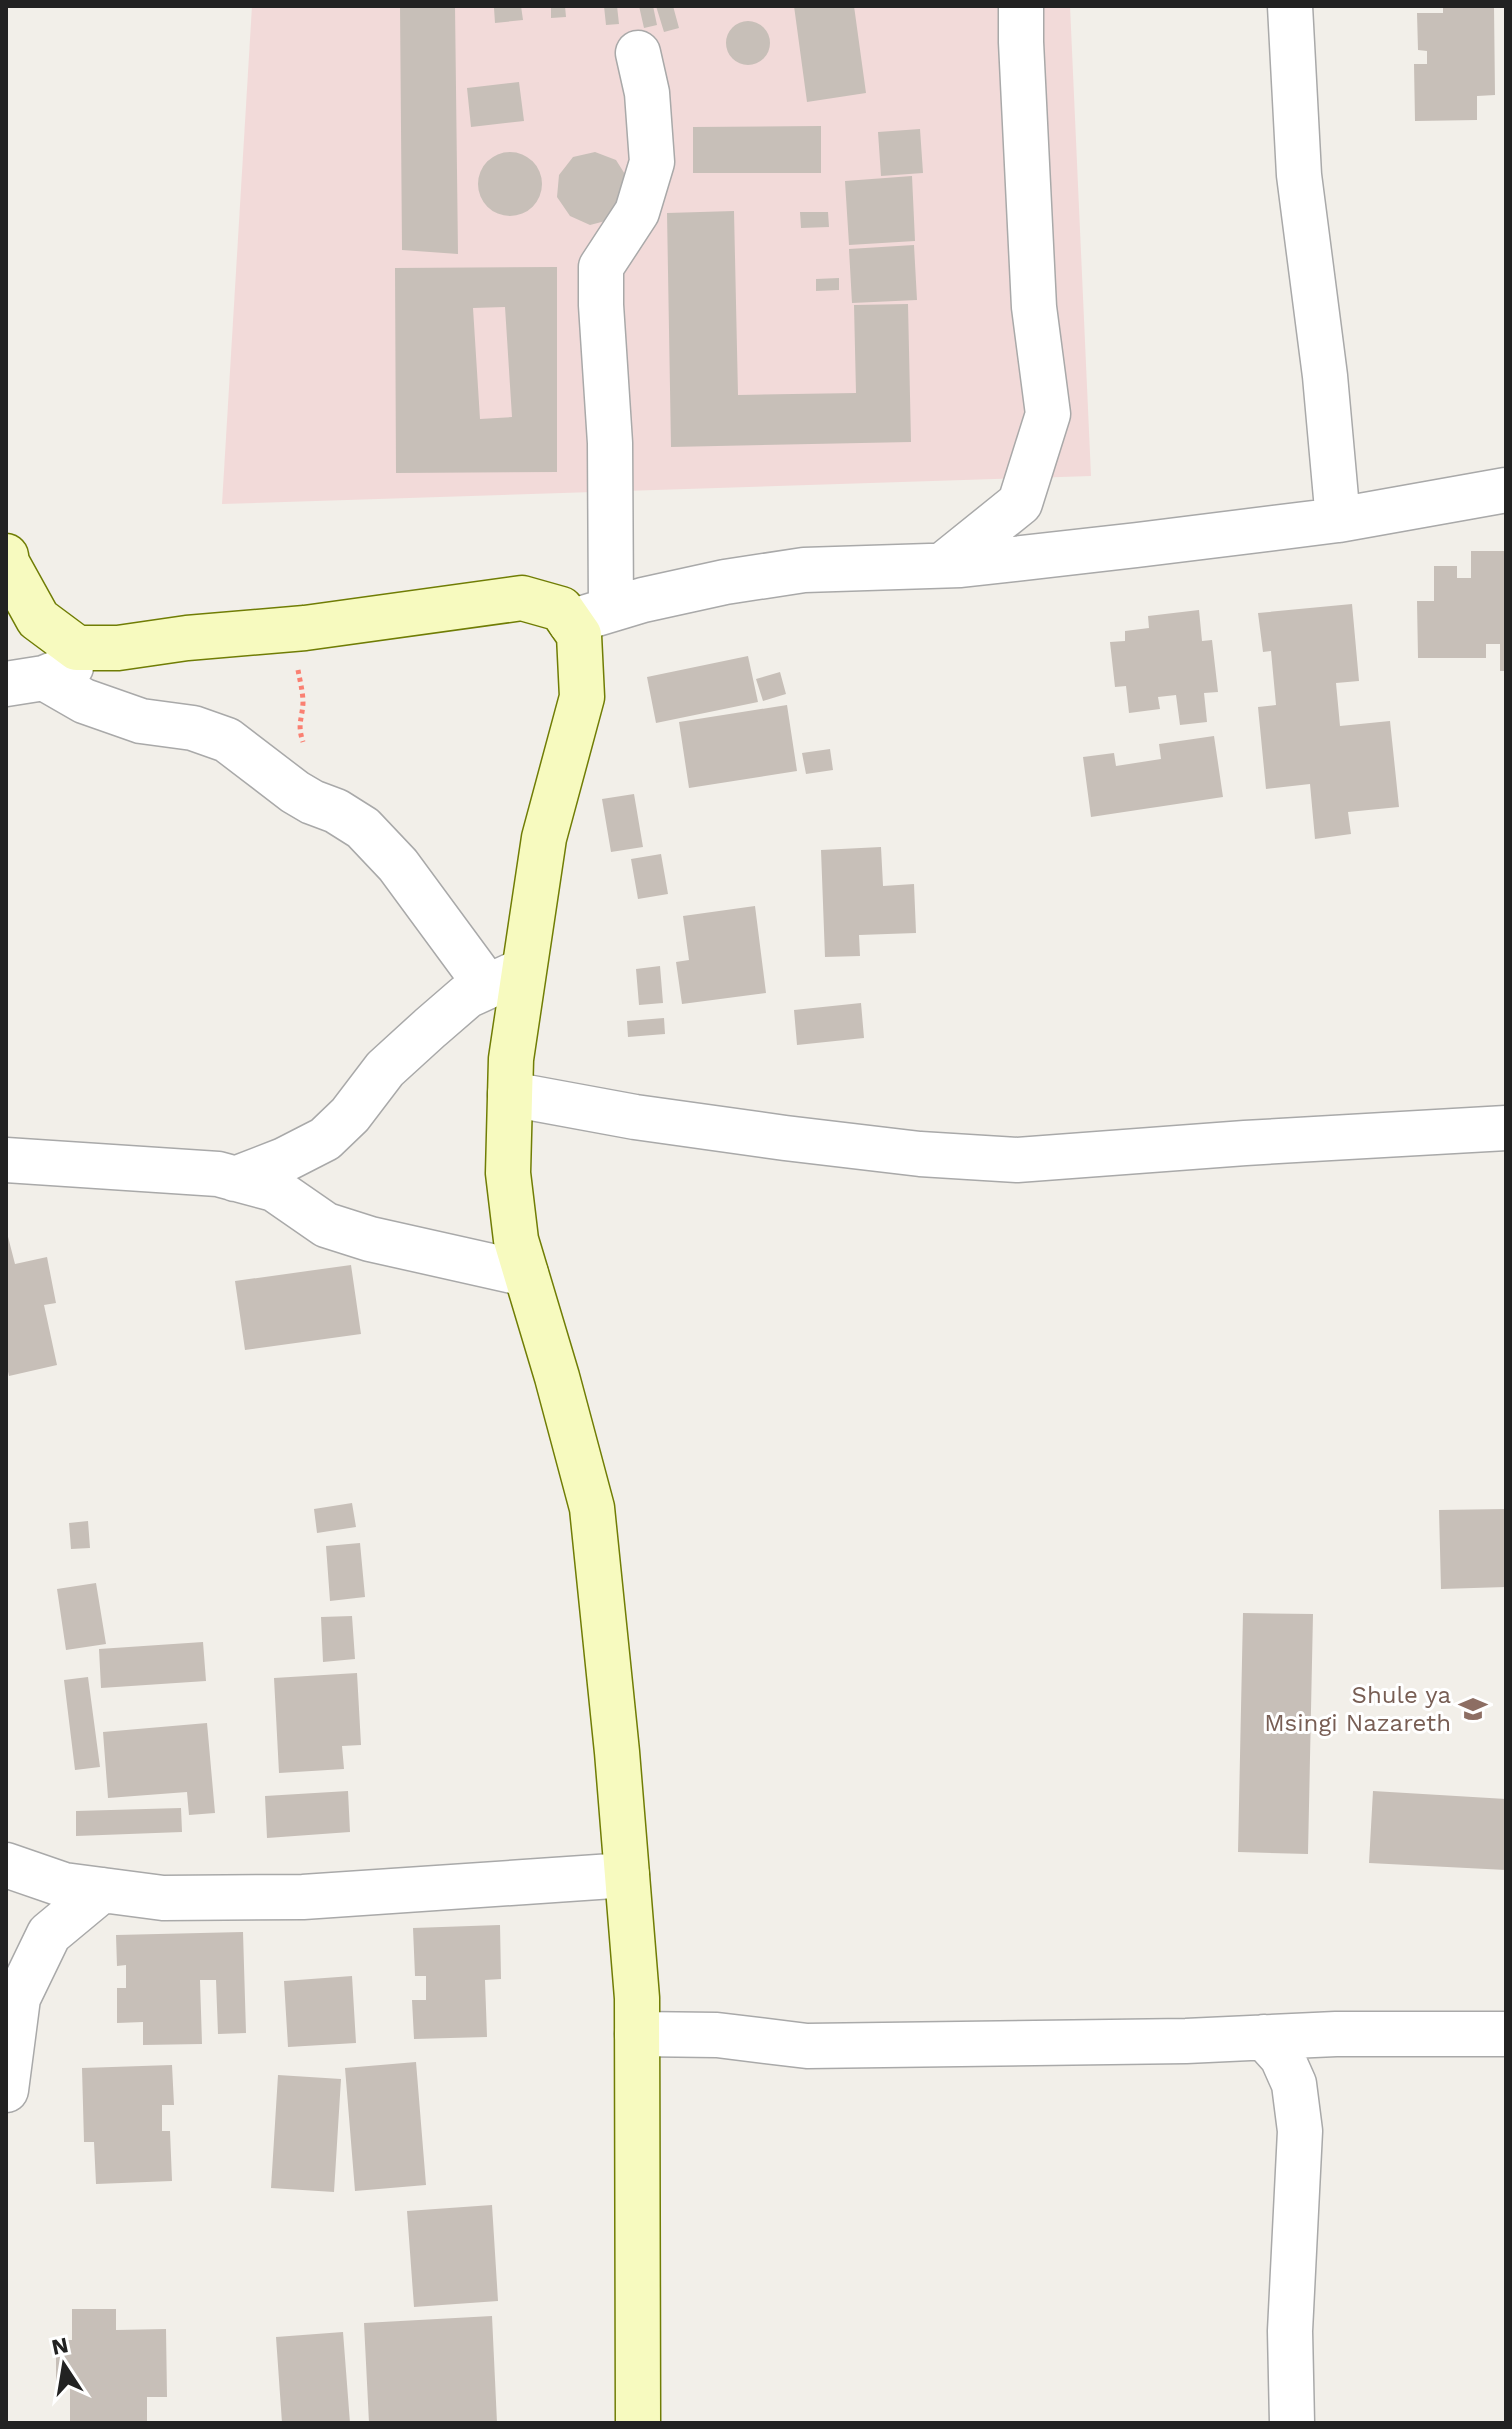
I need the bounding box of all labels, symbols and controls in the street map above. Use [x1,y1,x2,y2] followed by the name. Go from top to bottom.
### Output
[1264,1681,1451,1737] place label: Shule ya Msingi Nazareth
[1458,1694,1488,1724] school or university icon: Shule ya Msingi Nazareth
[24,2325,104,2405] north arrow
[49,2332,71,2360] text: N

